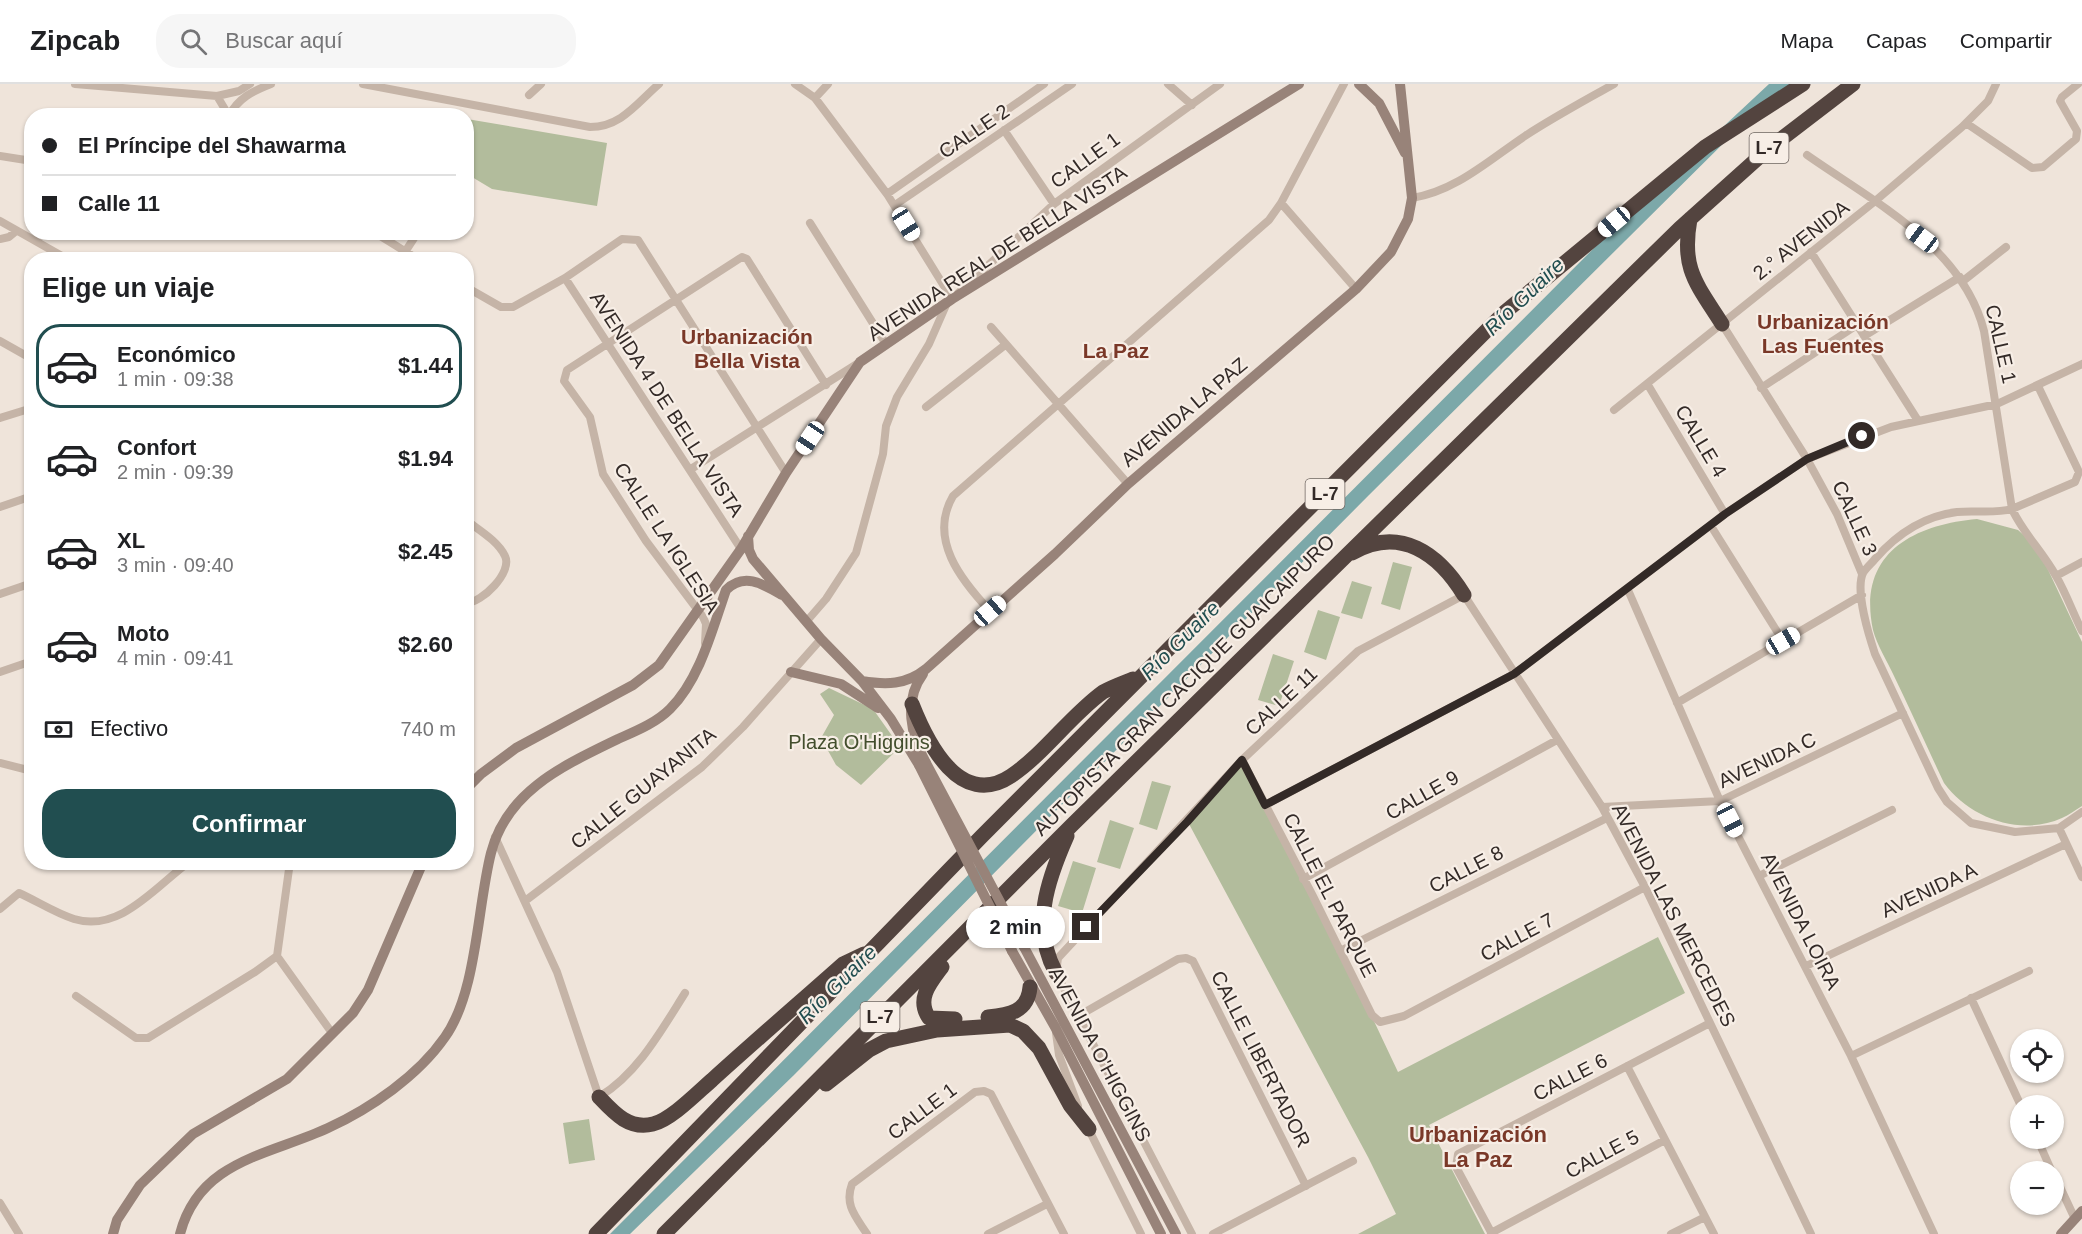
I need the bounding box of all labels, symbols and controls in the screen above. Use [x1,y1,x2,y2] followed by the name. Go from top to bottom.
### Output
[156,14,576,68] search box
[30,25,120,56] text: Zipcab
[177,25,210,58] icon: search
[225,28,343,53] text: Buscar aquí
[1781,29,1833,52] text: Mapa
[1866,29,1927,52] text: Capas
[1960,29,2052,52] text: Compartir
[935,99,1013,163] street label: CALLE 2
[1046,128,1124,192] street label: CALLE 1
[78,133,346,158] text: El Príncipe del Shawarma
[1750,133,1788,163] road number: L-7
[863,161,1131,345] street label: AVENIDA REAL DE BELLA VISTA
[78,191,160,216] text: Calle 11
[1749,195,1854,284] street label: 2.° AVENIDA
[889,204,923,244] car
[1594,204,1634,240] car
[1902,220,1942,256] car
[1479,252,1569,340] water label: Río Guaire
[42,273,215,303] text: Elige un viaje
[586,287,748,521] street label: AVENIDA 4 DE BELLA VISTA
[1981,303,2021,385] street label: CALLE 1
[1757,310,1889,357] district label: Urbanización Las Fuentes
[681,325,813,372] district label: Urbanización Bella Vista
[45,339,99,393] icon: car
[1083,339,1149,362] district label: La Paz
[117,342,236,367] text: Económico
[398,353,453,378] text: $1.44
[1117,353,1251,471] street label: AVENIDA LA PAZ
[117,368,234,390] text: 1 min · 09:38
[1671,401,1731,481] street label: CALLE 4
[792,418,828,458] car
[1848,422,1875,449] route start
[45,432,99,486] icon: car
[117,435,196,460] text: Confort
[398,446,453,471] text: $1.94
[610,458,724,618] street label: CALLE LA IGLESIA
[117,461,234,483] text: 2 min · 09:39
[1828,477,1882,559] street label: CALLE 3
[1306,479,1344,509] road number: L-7
[45,525,99,579] icon: car
[117,528,145,553] text: XL
[1029,530,1339,840] street label: AUTOPISTA GRAN CACIQUE GUAICAIPURO
[398,539,453,564] text: $2.45
[117,554,234,576] text: 3 min · 09:40
[971,592,1009,630] car
[1136,596,1224,684] water label: Río Guaire
[45,618,99,672] icon: car
[117,621,170,646] text: Moto
[1763,624,1803,658] car
[398,632,453,657] text: $2.60
[117,647,234,669] text: 4 min · 09:41
[1241,662,1321,740] street label: CALLE 11
[42,713,75,746] icon: cash
[90,716,168,741] text: Efectivo
[400,718,456,740] text: 740 m
[566,722,720,853] street label: CALLE GUAYANITA
[1715,728,1819,792] street label: AVENIDA C
[788,731,930,753] park label: Plaza O'Higgins
[1382,766,1462,824] street label: CALLE 9
[42,789,456,858] button: Confirmar
[1608,800,1740,1030] street label: AVENIDA LAS MERCEDES
[1714,800,1746,840] car
[1279,809,1381,981] street label: CALLE EL PARQUE
[1425,841,1507,897] street label: CALLE 8
[1757,849,1845,994] street label: AVENIDA LOIRA
[1878,858,1981,922] street label: AVENIDA A
[966,906,1065,948] callout: 2 min
[1476,908,1558,966] street label: CALLE 7
[1072,913,1099,940] route end
[989,916,1042,938] text: 2 min
[793,940,881,1028] water label: Río Guaire
[1045,963,1155,1145] street label: AVENIDA O'HIGGINS
[1207,967,1315,1151] street label: CALLE LIBERTADOR
[860,1002,900,1032] road number: L-7
[2010,1029,2064,1215] map controls
[2010,1029,2064,1083] button: locate
[1529,1049,1611,1105] street label: CALLE 6
[883,1078,961,1144] street label: CALLE 1
[2010,1095,2064,1149] button: +
[1409,1122,1547,1172] district label: Urbanización La Paz
[1561,1125,1643,1183] street label: CALLE 5
[2010,1161,2064,1215] button: −

